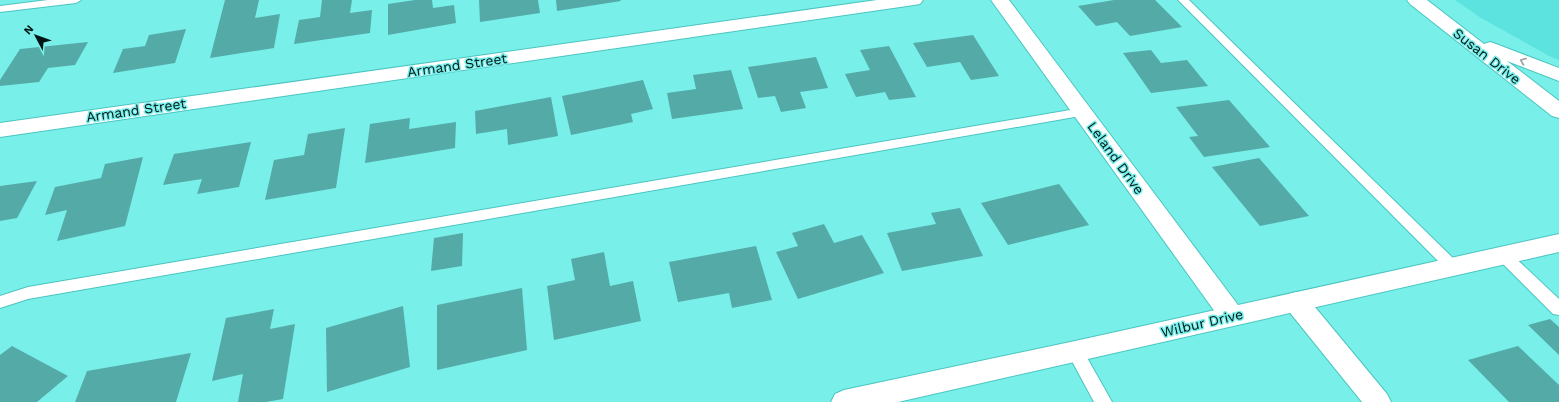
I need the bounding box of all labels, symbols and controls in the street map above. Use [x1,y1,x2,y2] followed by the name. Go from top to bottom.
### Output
[16,16,56,56] north arrow
[21,22,36,37] text: N
[1450,25,1524,87] street label: Susan Drive
[406,50,508,80] street label: Armand Street
[1519,58,1526,66] one-way arrow
[85,95,187,125] street label: Armand Street
[1084,119,1148,197] street label: Leland Drive
[1159,306,1245,340] street label: Wilbur Drive

